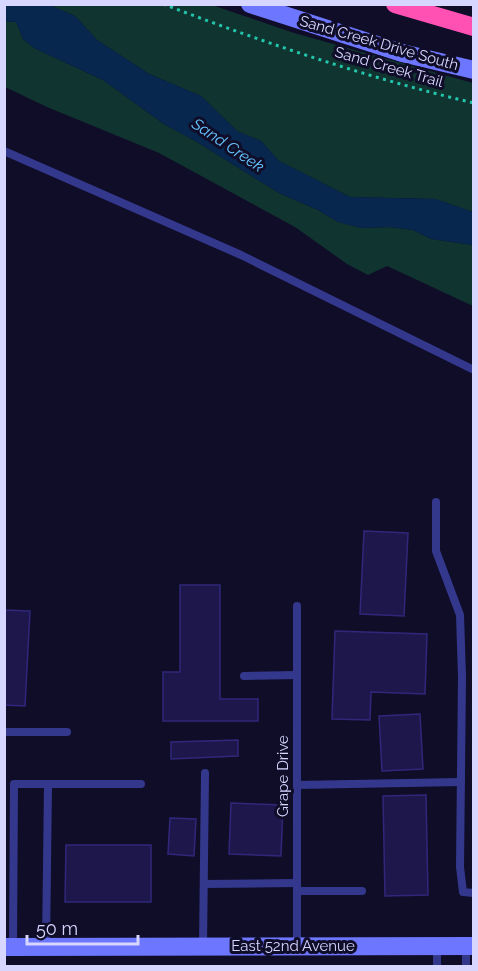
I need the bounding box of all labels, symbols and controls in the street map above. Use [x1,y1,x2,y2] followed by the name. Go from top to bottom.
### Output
[298,12,460,74] street label: Sand Creek Drive South
[333,43,446,91] street label: Sand Creek Trail
[188,113,268,176] water label: Sand Creek
[274,735,292,817] street label: Grape Drive
[27,908,138,946] scale bar
[36,918,78,939] text: 50 m
[231,937,355,955] street label: East 52nd Avenue

